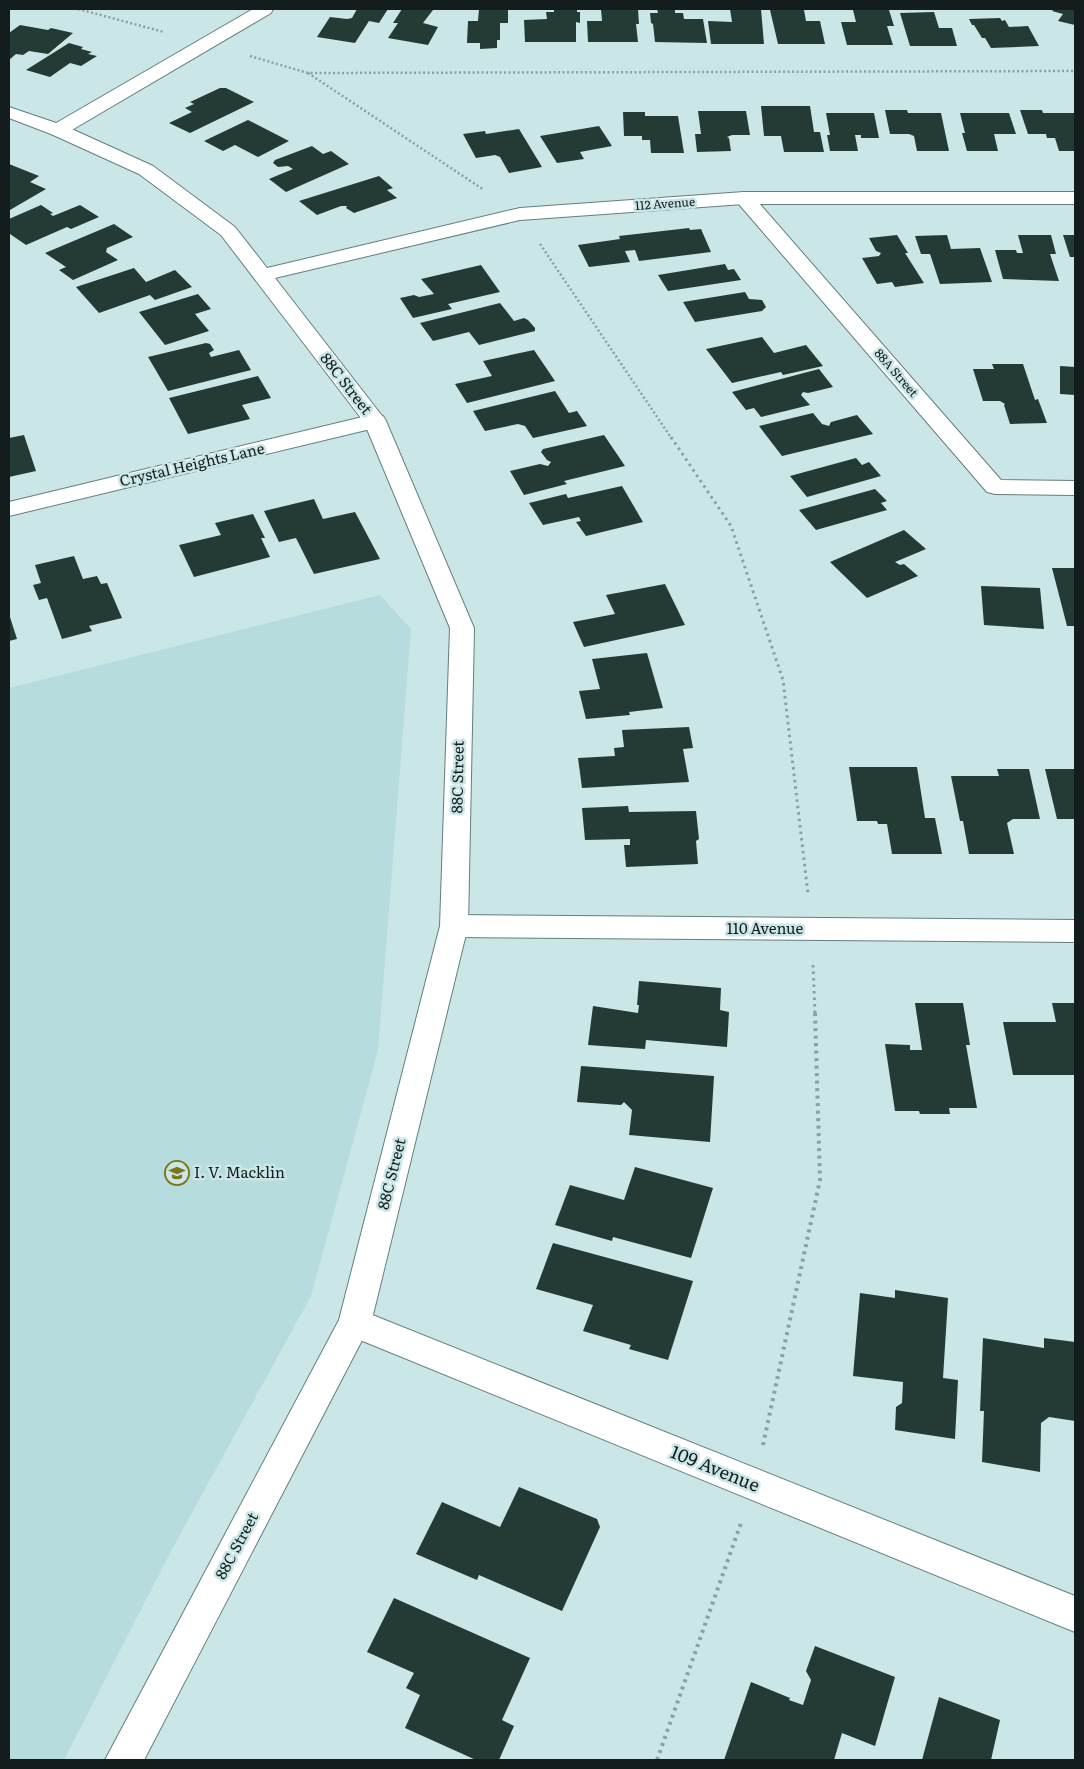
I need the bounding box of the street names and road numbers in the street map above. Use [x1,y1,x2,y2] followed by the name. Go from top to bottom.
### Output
[634,192,696,214] street label: 112 Avenue
[871,344,923,401] street label: 88A Street
[316,347,379,419] street label: 88C Street
[117,436,267,491] street label: Crystal Heights Lane
[444,740,469,814] street label: 88C Street
[727,916,803,939] street label: 110 Avenue
[371,1135,411,1212] street label: 88C Street
[667,1437,764,1498] street label: 109 Avenue
[208,1508,263,1583] street label: 88C Street

